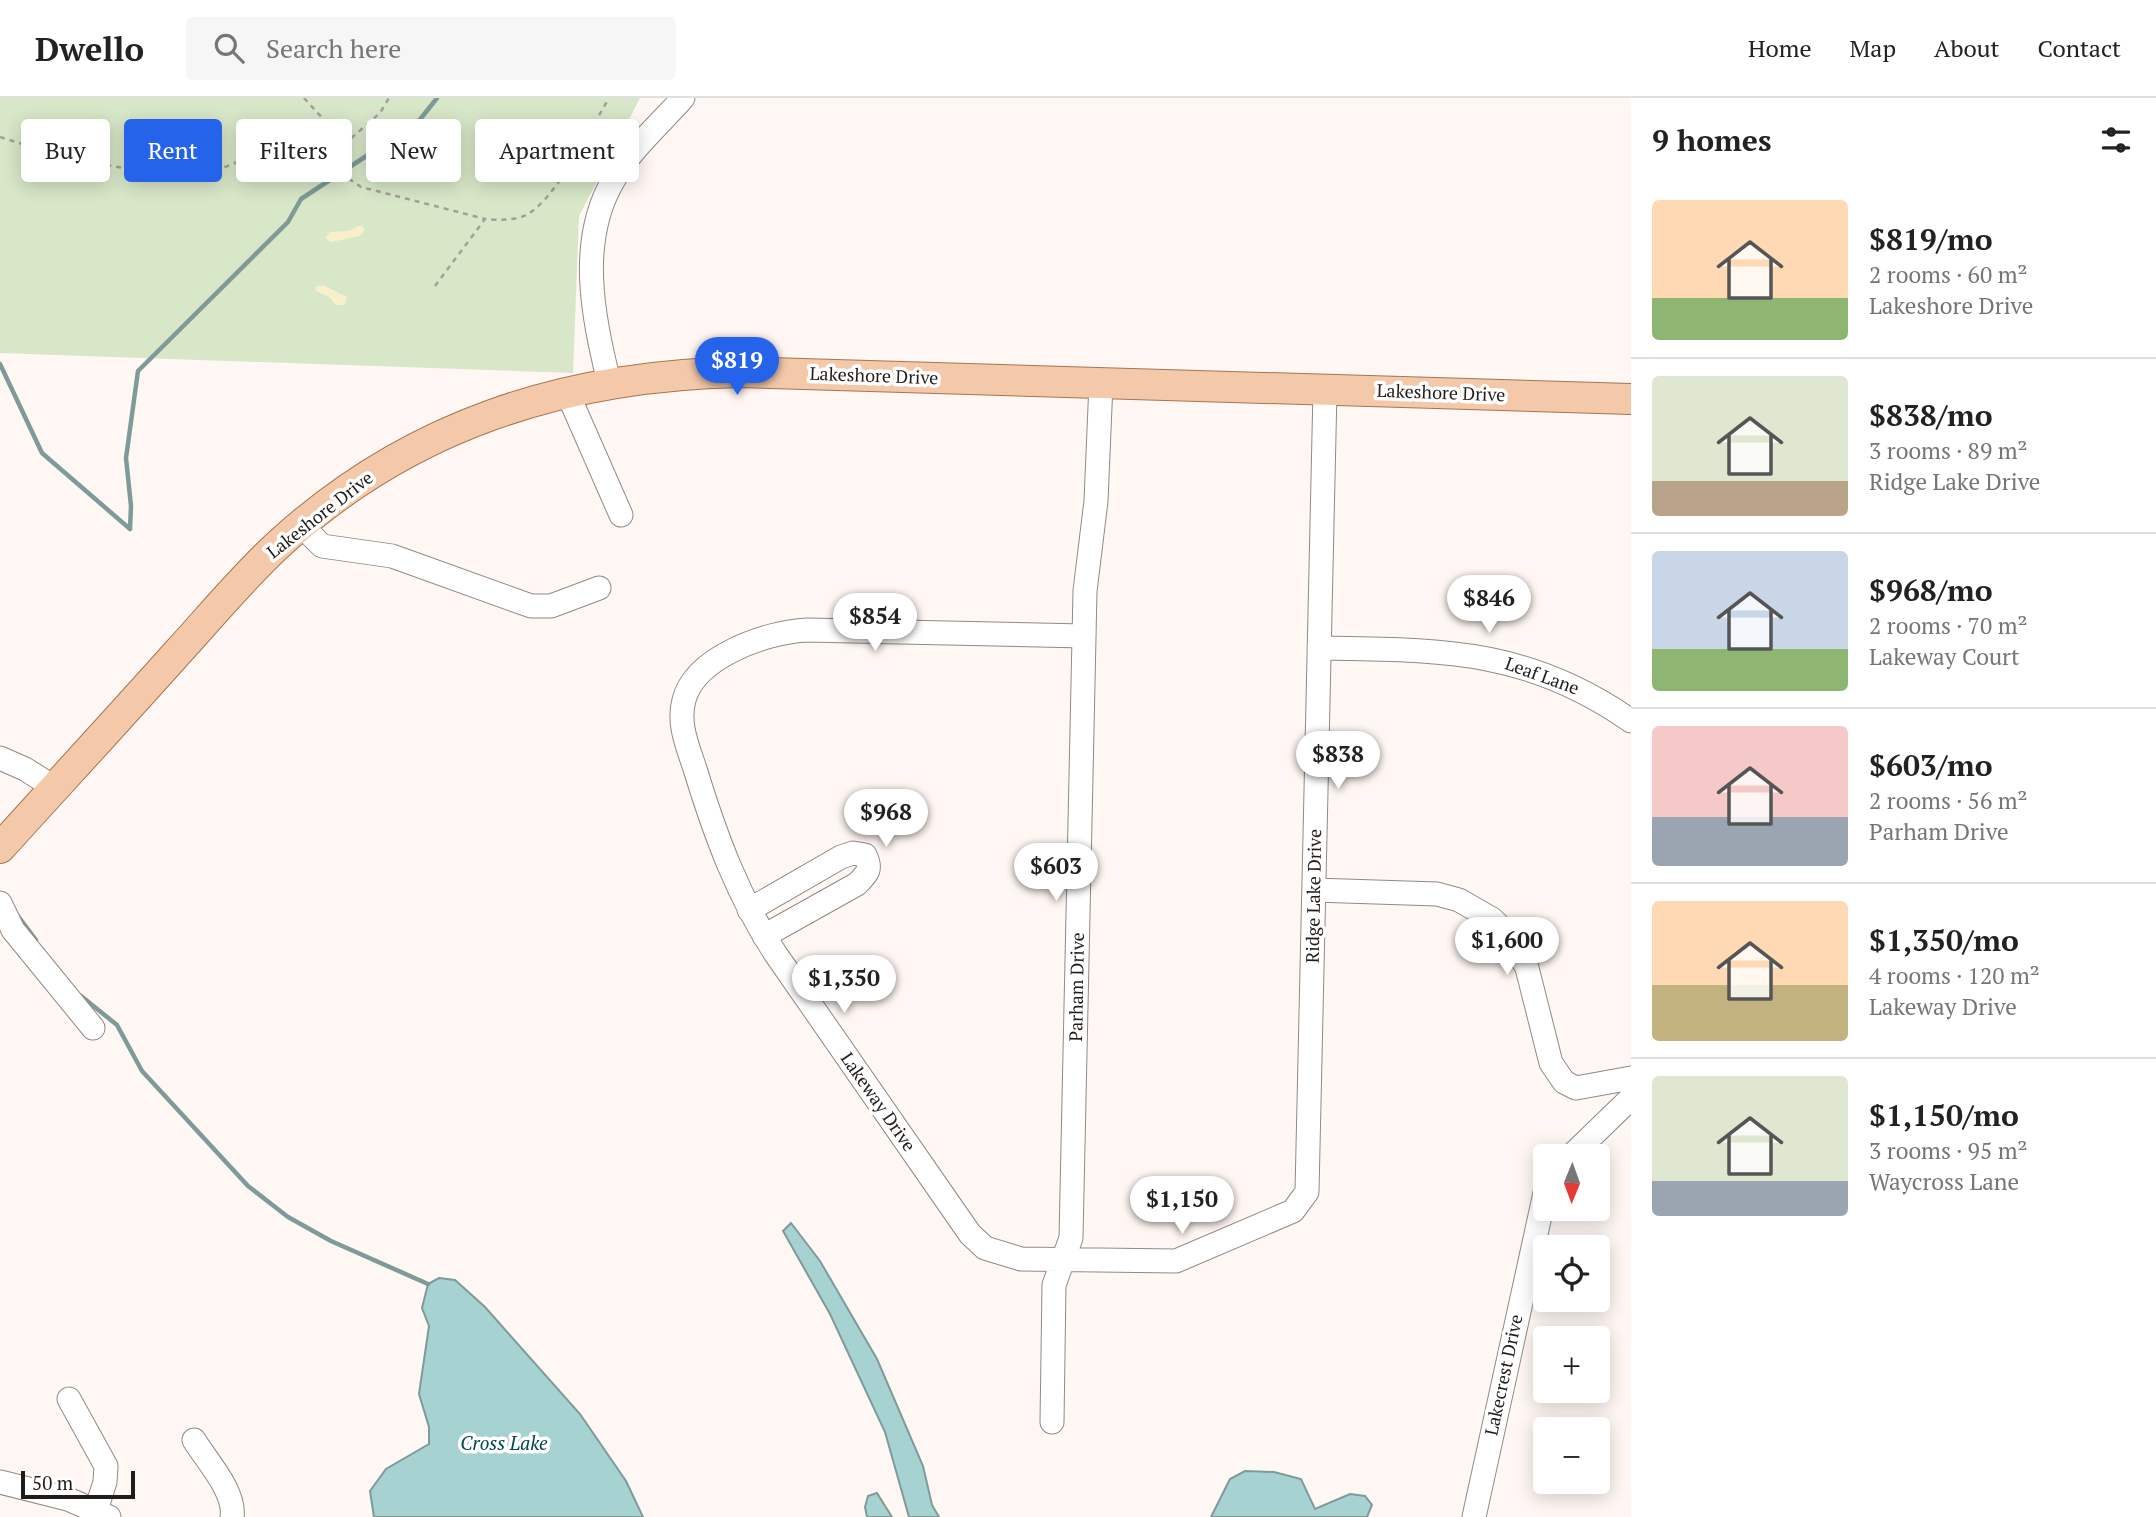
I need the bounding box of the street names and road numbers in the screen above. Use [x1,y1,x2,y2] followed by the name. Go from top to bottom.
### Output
[809,361,939,389] street label: Lakeshore Drive
[1376,378,1506,406] street label: Lakeshore Drive
[261,465,377,563] street label: Lakeshore Drive
[1502,651,1583,700] street label: Leaf Lane
[1300,829,1326,963] street label: Ridge Lake Drive
[1063,932,1089,1042] street label: Parham Drive
[836,1047,922,1156] street label: Lakeway Drive
[1478,1312,1528,1438] street label: Lakecrest Drive

